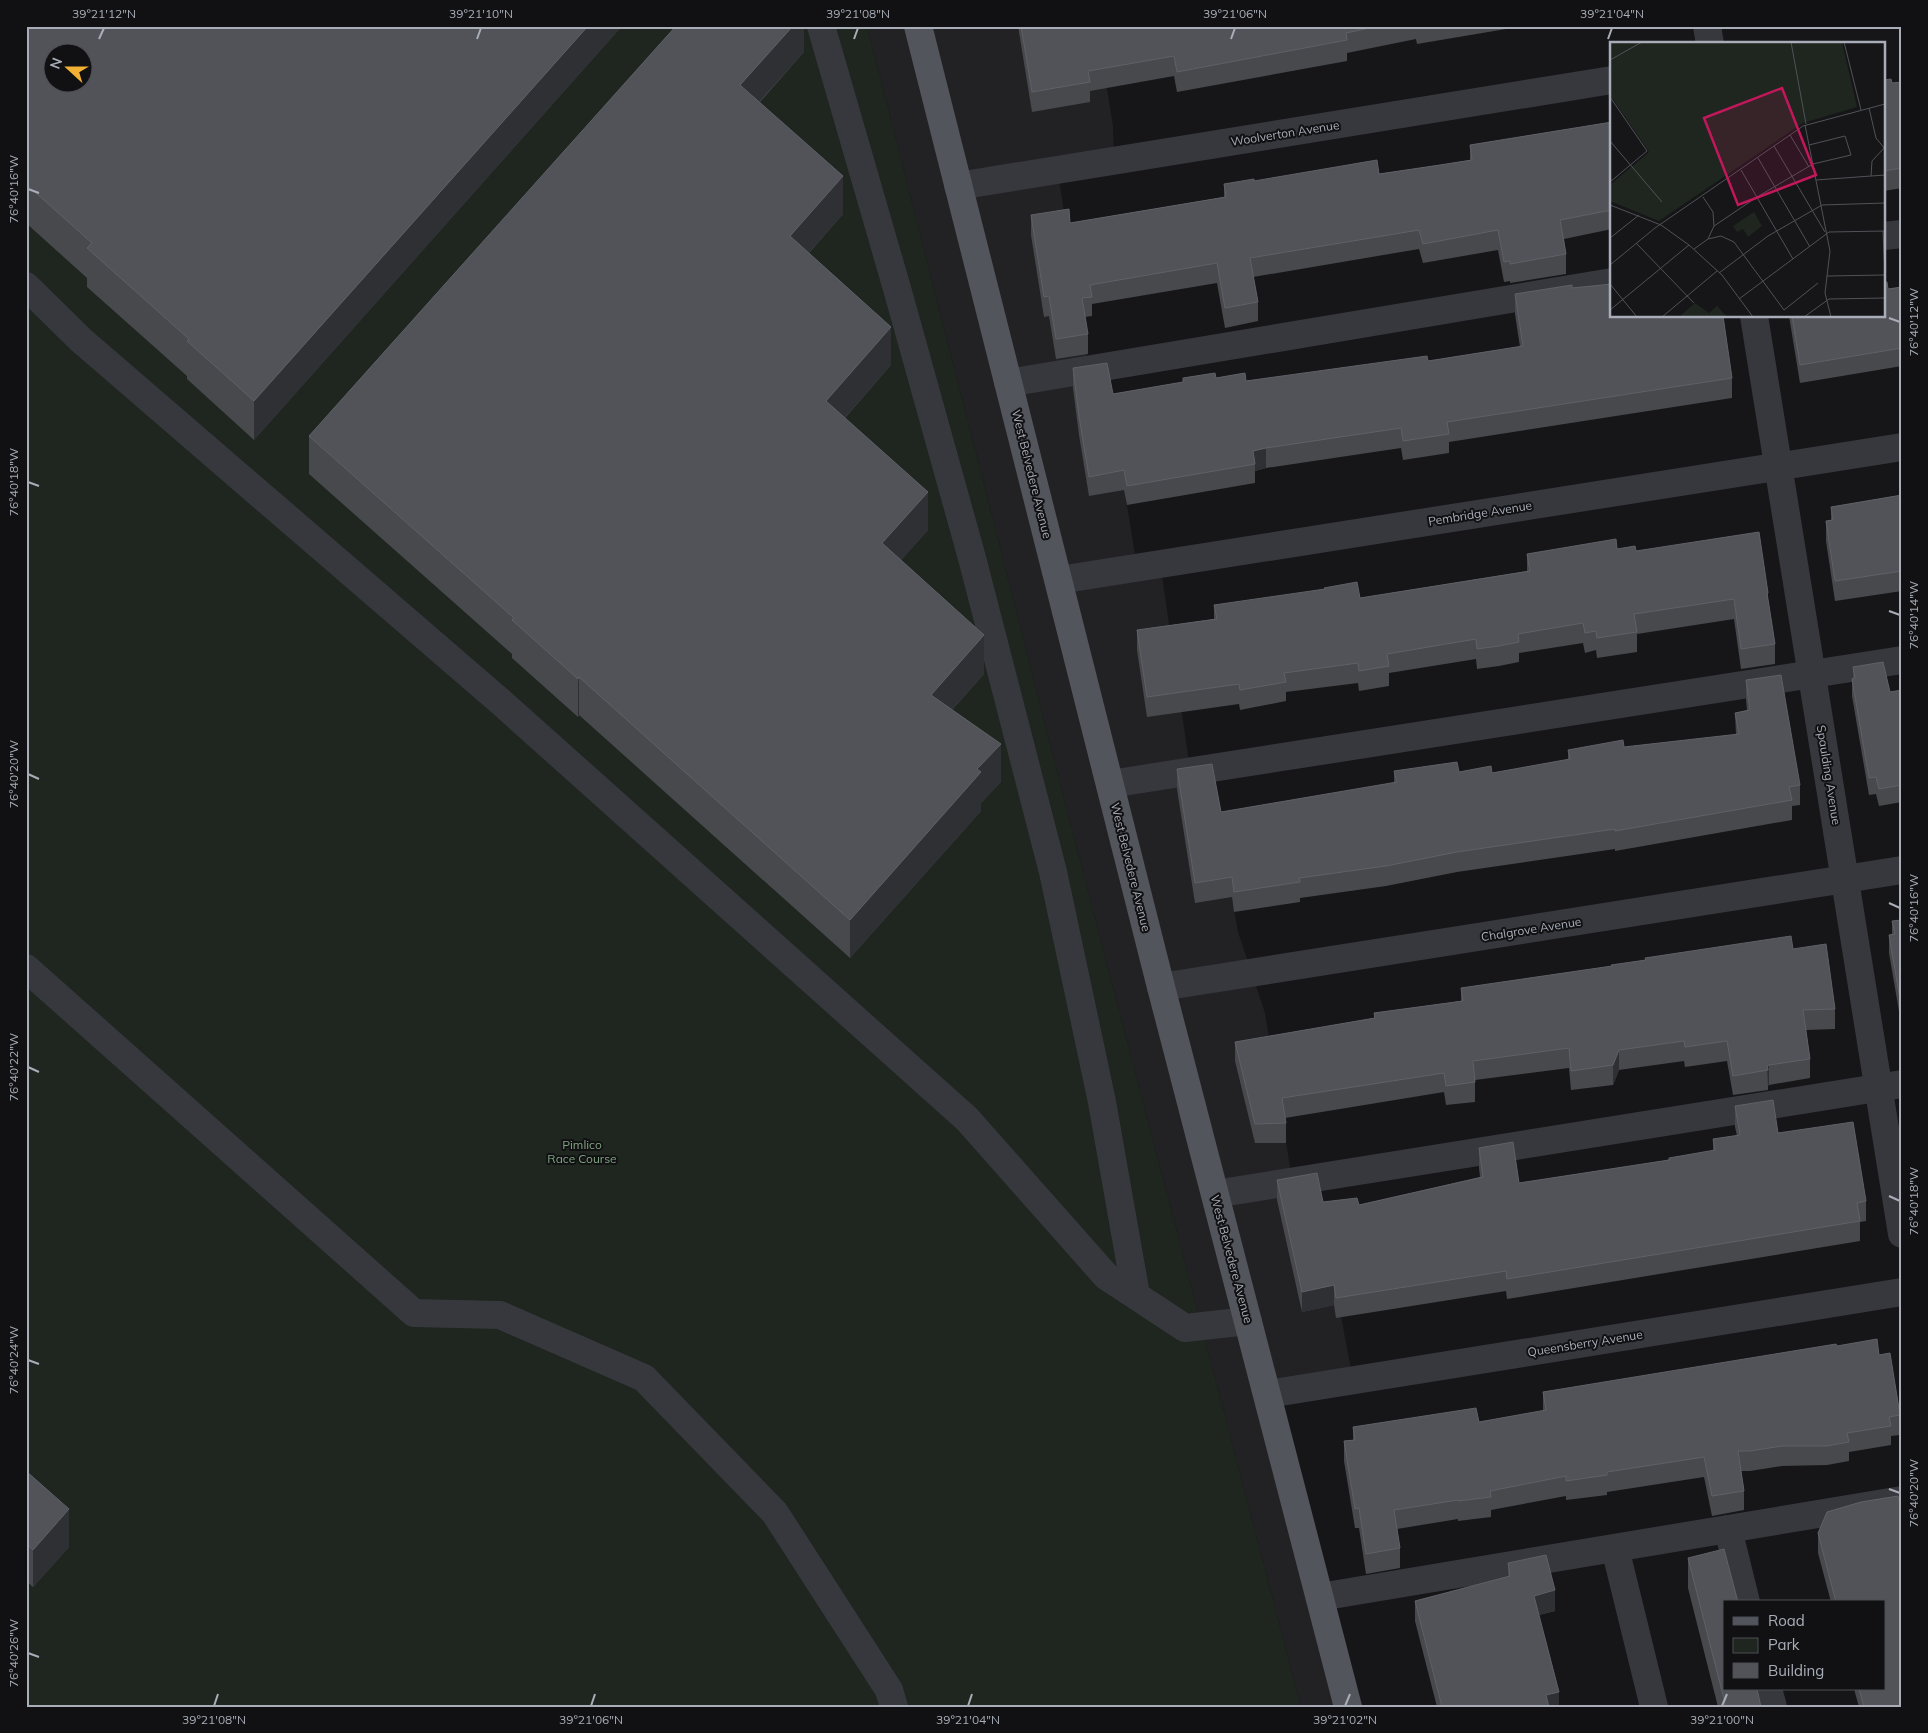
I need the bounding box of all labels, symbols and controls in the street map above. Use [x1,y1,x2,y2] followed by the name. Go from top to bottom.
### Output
[72,6,136,21] text: 39°21'12"N
[449,6,513,21] text: 39°21'10"N
[826,6,890,21] text: 39°21'08"N
[1203,6,1267,21] text: 39°21'06"N
[1580,6,1644,21] text: 39°21'04"N
[42,42,92,92] north arrow
[1610,42,1886,318] inset map
[46,55,66,72] text: N
[1230,117,1340,149] street label: Woolverton Avenue
[6,155,21,223] text: 76°40'16"W
[1906,288,1921,356] text: 76°40'12"W
[1009,408,1055,540] street label: West Belvedere Avenue
[6,448,21,516] text: 76°40'18"W
[1427,497,1533,529] street label: Pembridge Avenue
[1906,581,1921,649] text: 76°40'14"W
[1814,724,1844,826] street label: Spaulding Avenue
[6,740,21,808] text: 76°40'20"W
[1108,801,1154,933] street label: West Belvedere Avenue
[1906,874,1921,942] text: 76°40'16"W
[1480,914,1582,944] street label: Chalgrove Avenue
[6,1033,21,1101] text: 76°40'22"W
[547,1137,617,1166] park label: Pimlico Race Course
[1906,1167,1921,1235] text: 76°40'18"W
[1208,1193,1256,1325] street label: West Belvedere Avenue
[6,1326,21,1394] text: 76°40'24"W
[1526,1326,1644,1360] street label: Queensberry Avenue
[1906,1459,1921,1527] text: 76°40'20"W
[1723,1600,1886,1690] legend
[1768,1611,1805,1630] text: Road
[6,1619,21,1687] text: 76°40'26"W
[1768,1635,1800,1654] text: Park
[1768,1661,1824,1680] text: Building
[182,1712,246,1727] text: 39°21'08"N
[559,1712,623,1727] text: 39°21'06"N
[936,1712,1000,1727] text: 39°21'04"N
[1313,1712,1377,1727] text: 39°21'02"N
[1690,1712,1754,1727] text: 39°21'00"N

